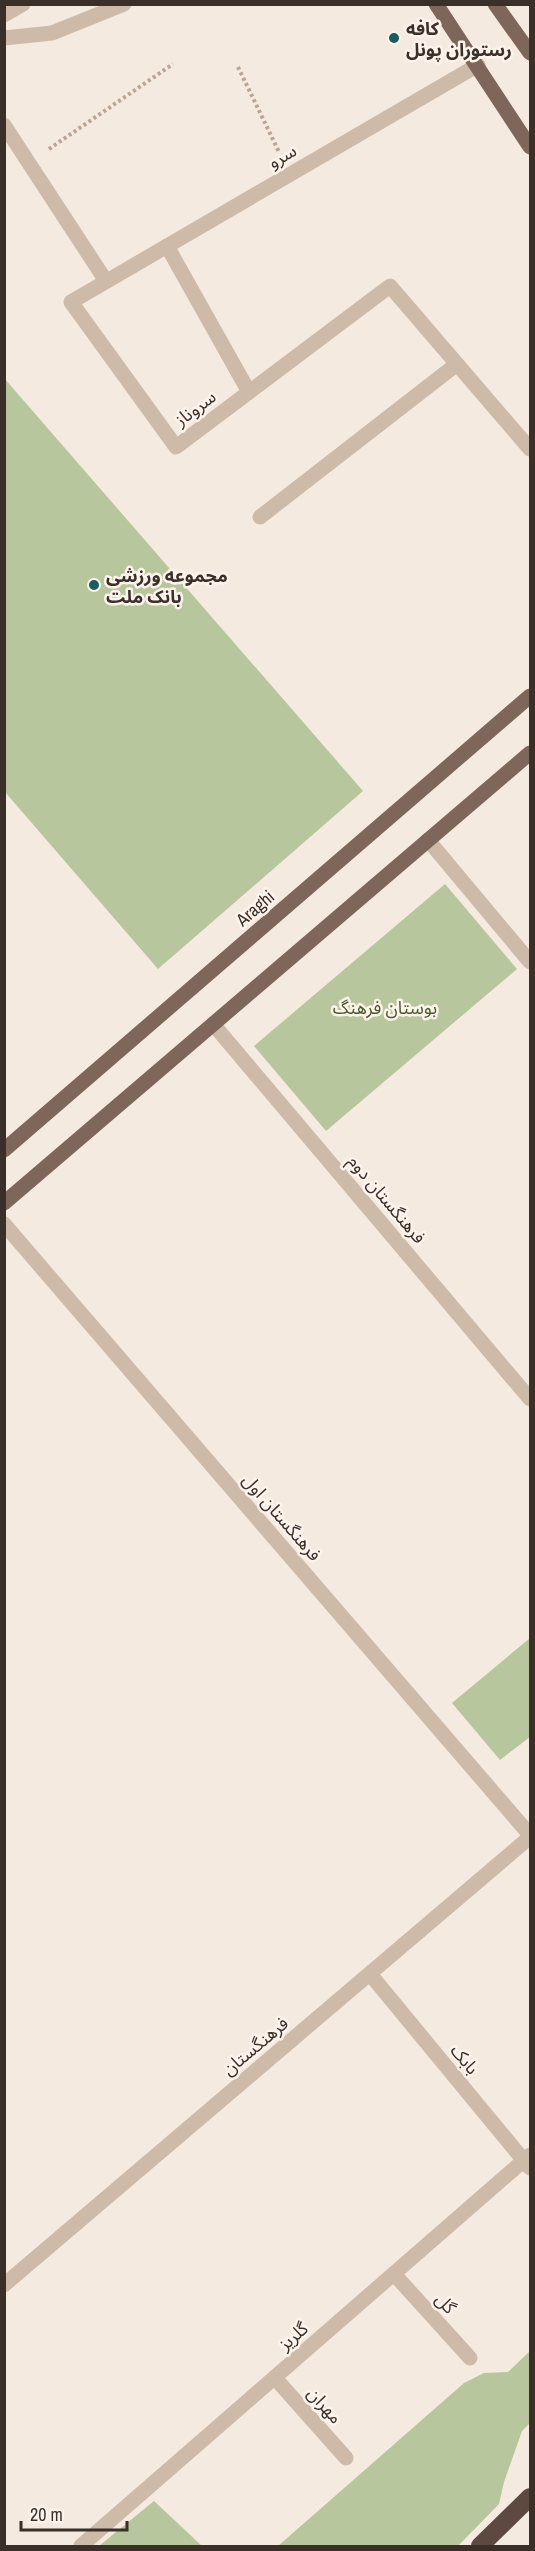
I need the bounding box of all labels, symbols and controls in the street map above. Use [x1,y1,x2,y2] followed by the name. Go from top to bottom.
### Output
[406,16,512,62] place label: کافه رستوران پونل
[387,31,401,45] marker: کافه رستوران پونل
[263,138,301,174] street label: سرو
[168,384,221,432] street label: سروناز
[106,563,228,609] place label: مجموعه ورزشی بانک ملت
[87,578,101,592] marker: مجموعه ورزشی بانک ملت
[230,884,280,932] street label: Araghi
[333,995,437,1020] park label: بوستان فرهنگ
[341,1149,432,1250] street label: فرهنگستان دوم
[237,1468,327,1566] street label: فرهنگستان اول
[216,2011,294,2081] street label: فرهنگستان
[445,2039,485,2079] street label: بابک
[430,2287,463,2319] street label: گل
[272,2316,314,2357] street label: گلریز
[302,2381,348,2429] street label: مهران
[21,2494,128,2532] scale bar
[30,2502,63,2527] text: 20 m

